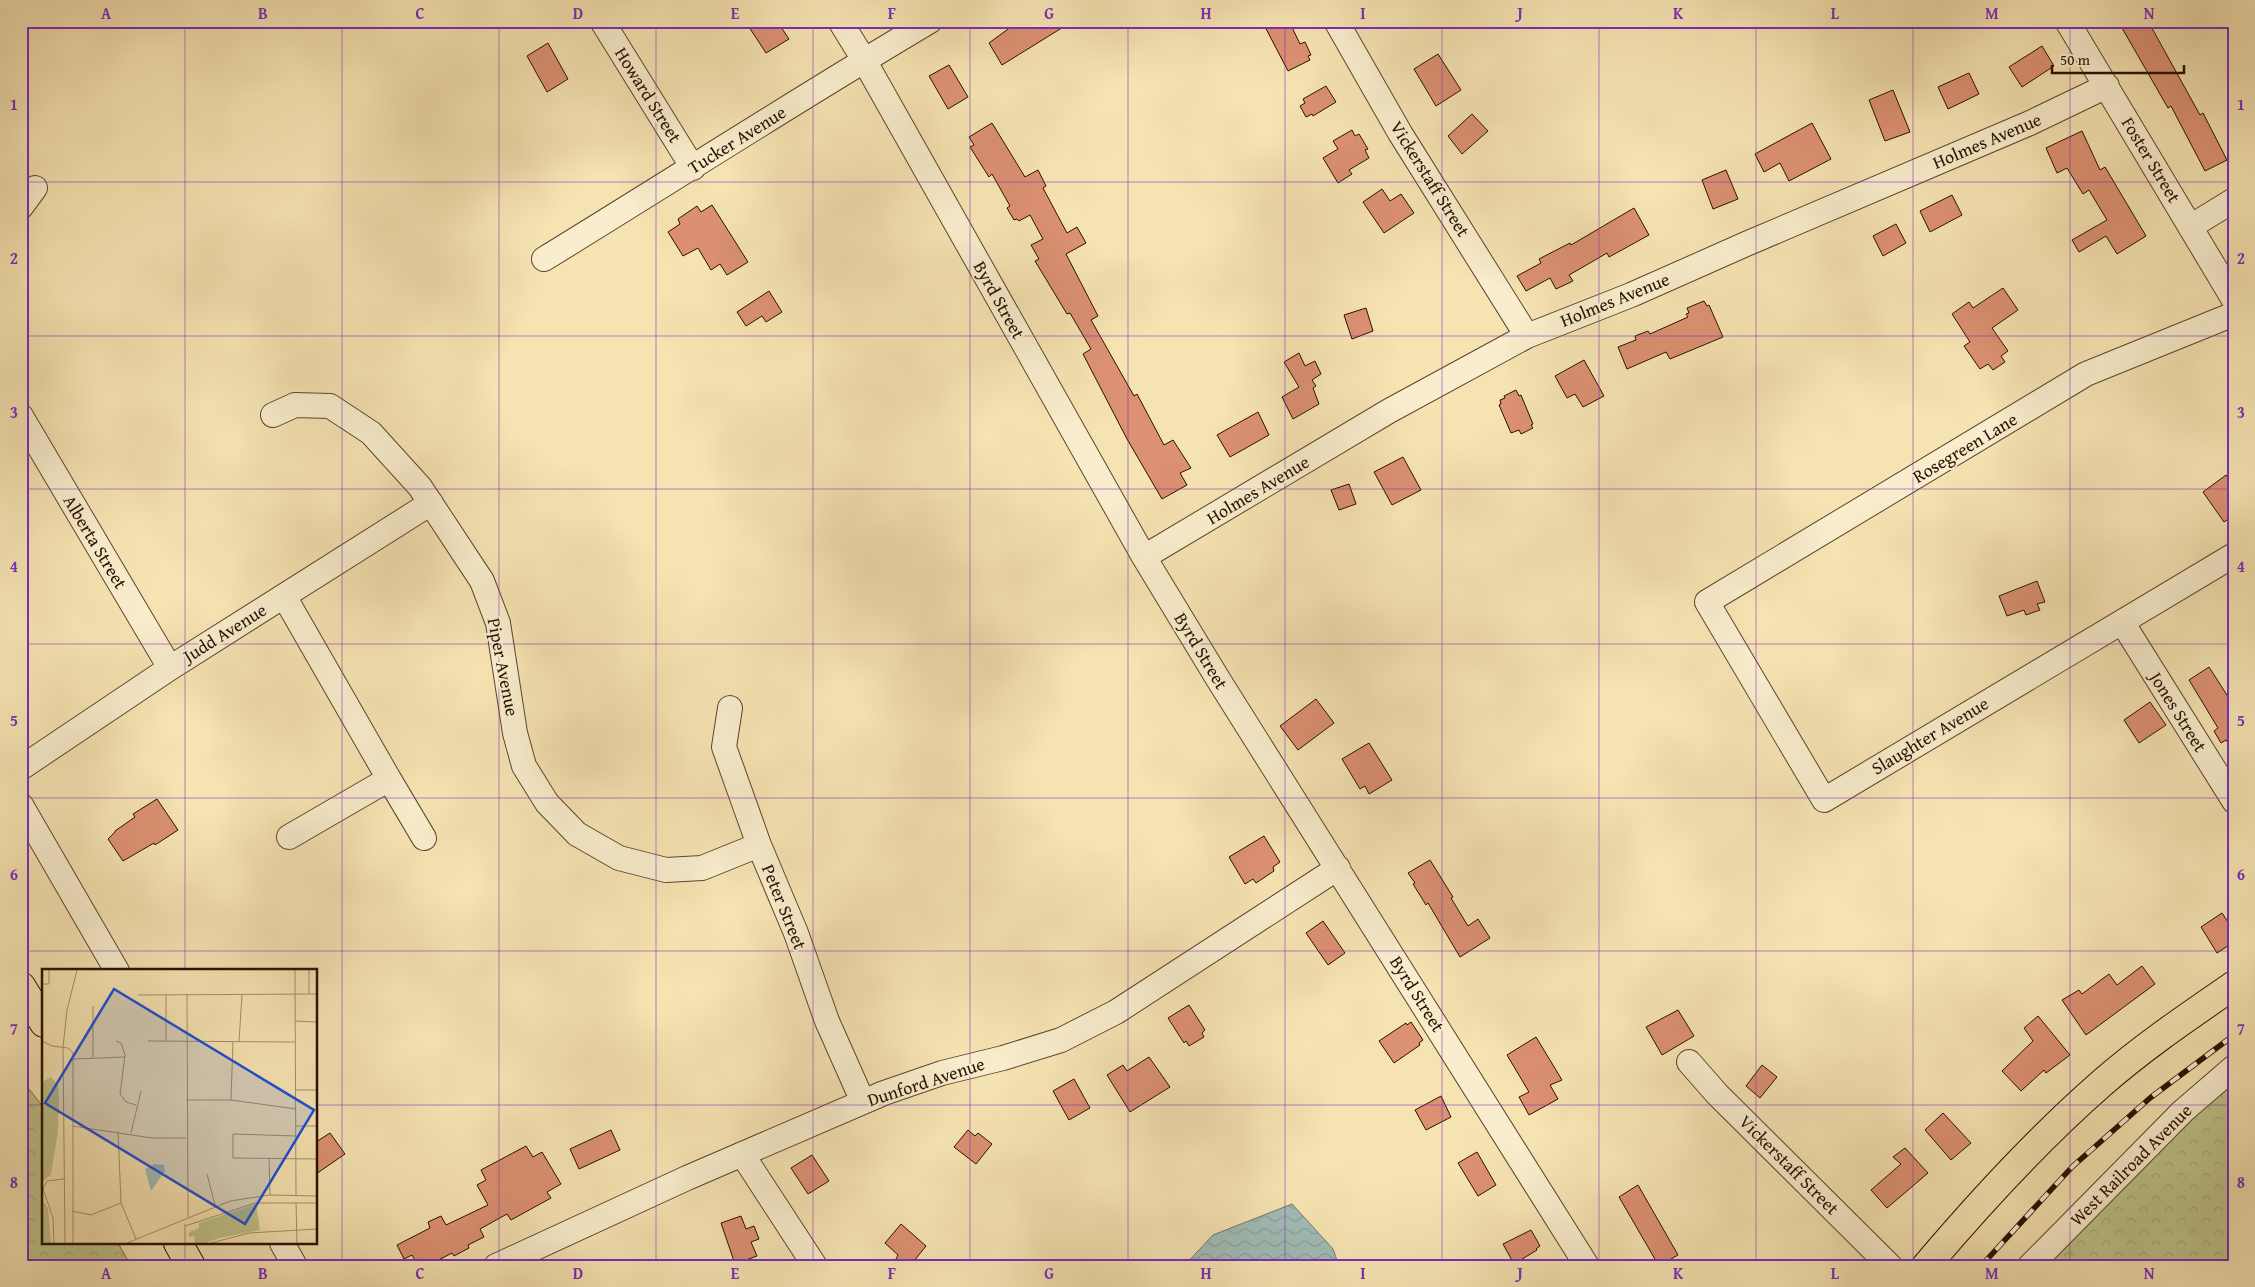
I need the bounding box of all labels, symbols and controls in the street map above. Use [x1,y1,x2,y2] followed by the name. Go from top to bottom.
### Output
[101,1,112,25] text: A
[258,1,268,25] text: B
[415,1,425,25] text: C
[573,1,583,25] text: D
[731,1,740,25] text: E
[888,1,896,25] text: F
[1044,1,1054,25] text: G
[1200,1,1212,25] text: H
[1360,1,1366,25] text: I
[1514,1,1523,25] text: J
[1673,1,1684,25] text: K
[1831,1,1840,25] text: L
[1985,1,1999,25] text: M
[2144,1,2155,25] text: N
[608,42,689,148] street label: Howard Street
[2052,42,2185,74] scale bar
[2060,49,2091,70] text: 50 m
[10,92,18,116] text: 1
[2237,92,2245,116] text: 1
[682,99,791,181] street label: Tucker Avenue
[1928,105,2045,176] street label: Holmes Avenue
[2115,112,2188,208] street label: Foster Street
[1384,116,1477,243] street label: Vickerstaff Street
[10,246,18,270] text: 2
[2237,246,2245,270] text: 2
[967,256,1032,344] street label: Byrd Street
[1556,265,1674,334] street label: Holmes Avenue
[10,400,18,424] text: 3
[2237,400,2245,424] text: 3
[1907,406,2022,490] street label: Rosegreen Lane
[1201,448,1314,531] street label: Holmes Avenue
[57,490,135,594] street label: Alberta Street
[10,554,18,578] text: 4
[2237,554,2245,578] text: 4
[176,596,272,670] street label: Judd Avenue
[1168,607,1235,695] street label: Byrd Street
[481,615,526,718] street label: Piper Avenue
[2142,665,2214,758] street label: Jones Street
[1866,690,1994,781] street label: Slaughter Avenue
[10,708,18,732] text: 5
[2237,708,2245,732] text: 5
[755,860,814,954] street label: Peter Street
[10,862,18,886] text: 6
[2237,862,2245,886] text: 6
[1383,950,1452,1038] street label: Byrd Street
[42,969,318,1244] inset map
[10,1016,18,1040] text: 7
[2237,1016,2245,1040] text: 7
[864,1050,988,1113] street label: Dunford Avenue
[2063,1097,2198,1232] street label: West Railroad Avenue
[1733,1108,1846,1221] street label: Vickerstaff Street
[10,1170,18,1194] text: 8
[2237,1170,2245,1194] text: 8
[101,1261,112,1285] text: A
[258,1261,268,1285] text: B
[415,1261,425,1285] text: C
[573,1261,583,1285] text: D
[731,1261,740,1285] text: E
[888,1261,896,1285] text: F
[1044,1261,1054,1285] text: G
[1200,1261,1212,1285] text: H
[1360,1261,1366,1285] text: I
[1514,1261,1523,1285] text: J
[1673,1261,1684,1285] text: K
[1831,1261,1840,1285] text: L
[1985,1261,1999,1285] text: M
[2144,1261,2155,1285] text: N

